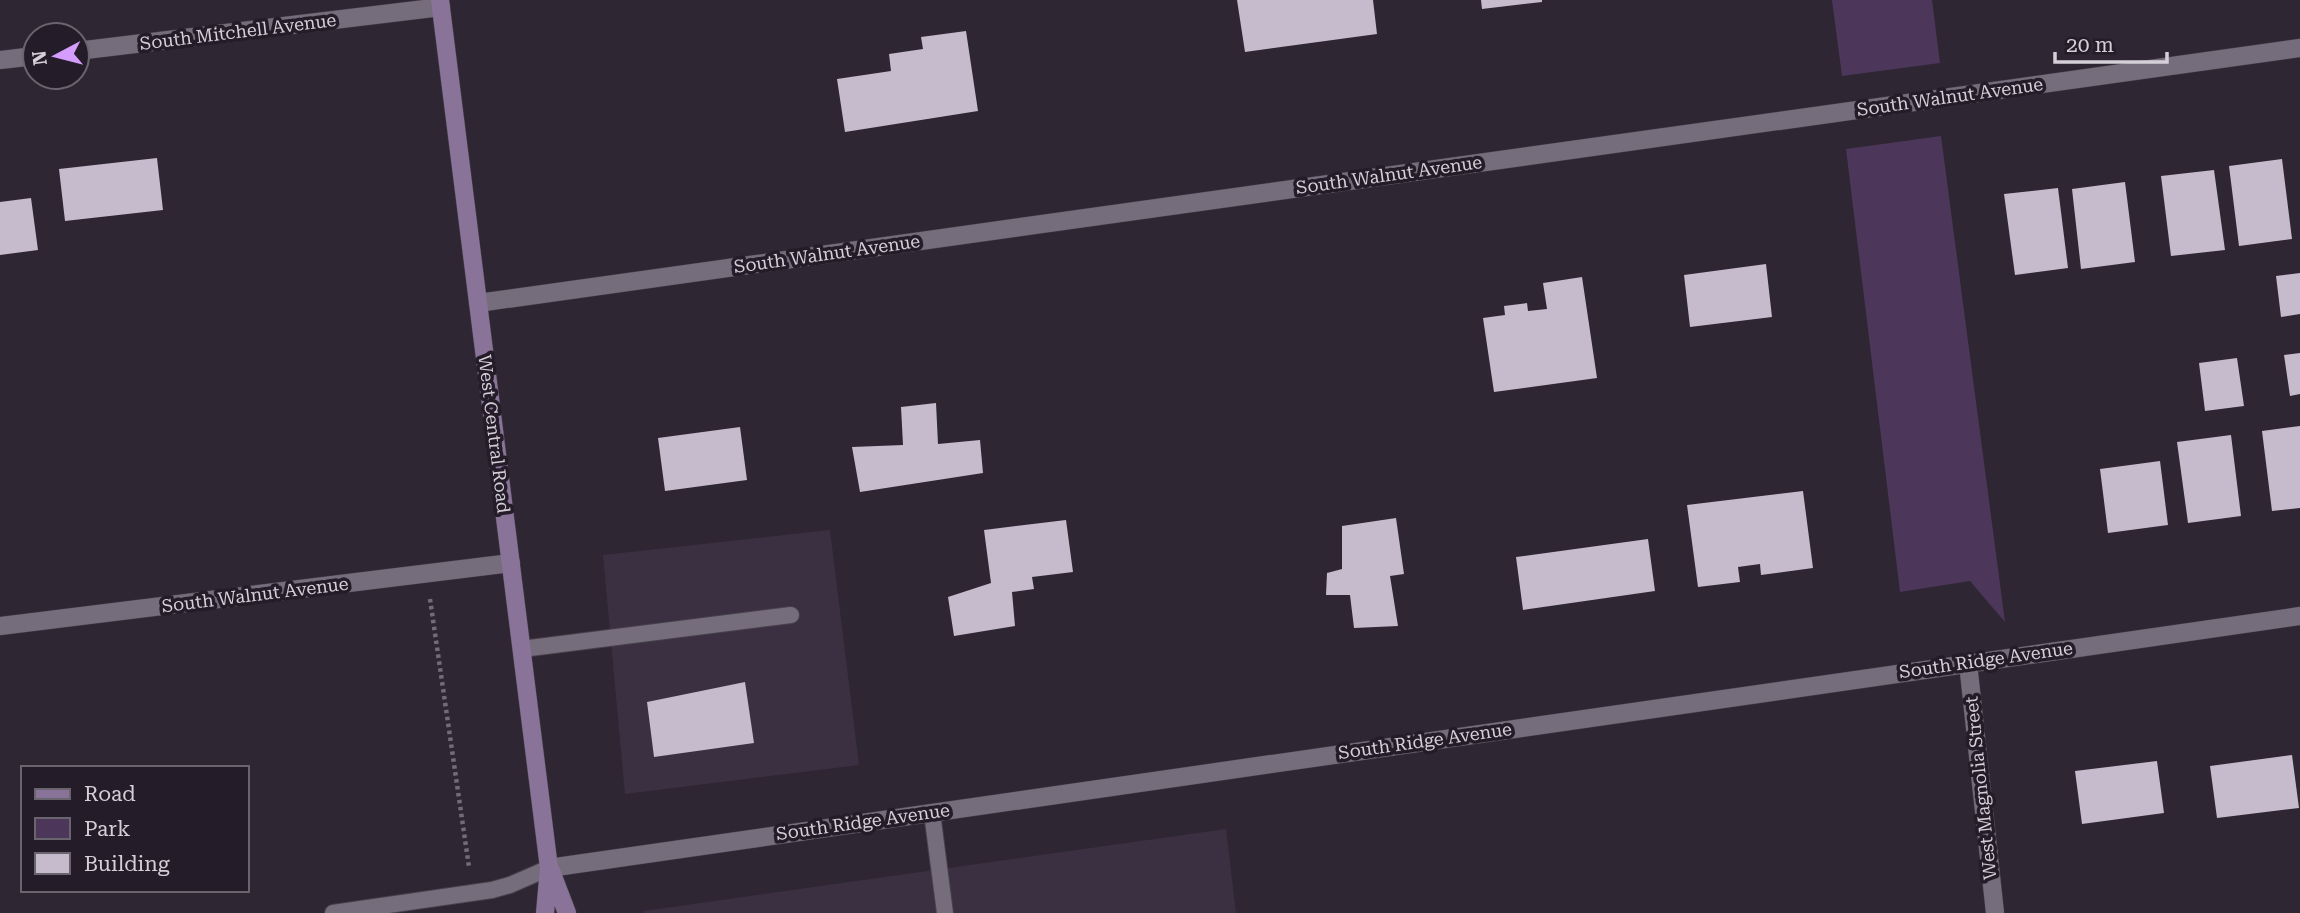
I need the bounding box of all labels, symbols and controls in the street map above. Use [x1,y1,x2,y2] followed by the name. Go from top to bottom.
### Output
[139,9,337,54] street label: South Mitchell Avenue
[21,21,91,91] north arrow
[2055,21,2167,65] scale bar
[2066,33,2114,57] text: 20 m
[27,49,52,67] text: N
[1855,73,2045,120] street label: South Walnut Avenue
[1294,151,1484,198] street label: South Walnut Avenue
[732,230,922,277] street label: South Walnut Avenue
[474,353,515,515] street label: West Central Road
[160,573,350,616] street label: South Walnut Avenue
[1898,637,2074,682] street label: South Ridge Avenue
[1960,695,2001,881] street label: West Magnolia Street
[1337,718,1513,763] street label: South Ridge Avenue
[21,766,248,892] legend
[84,782,136,806] text: Road
[775,799,951,844] street label: South Ridge Avenue
[84,817,130,841] text: Park
[84,852,170,876] text: Building

